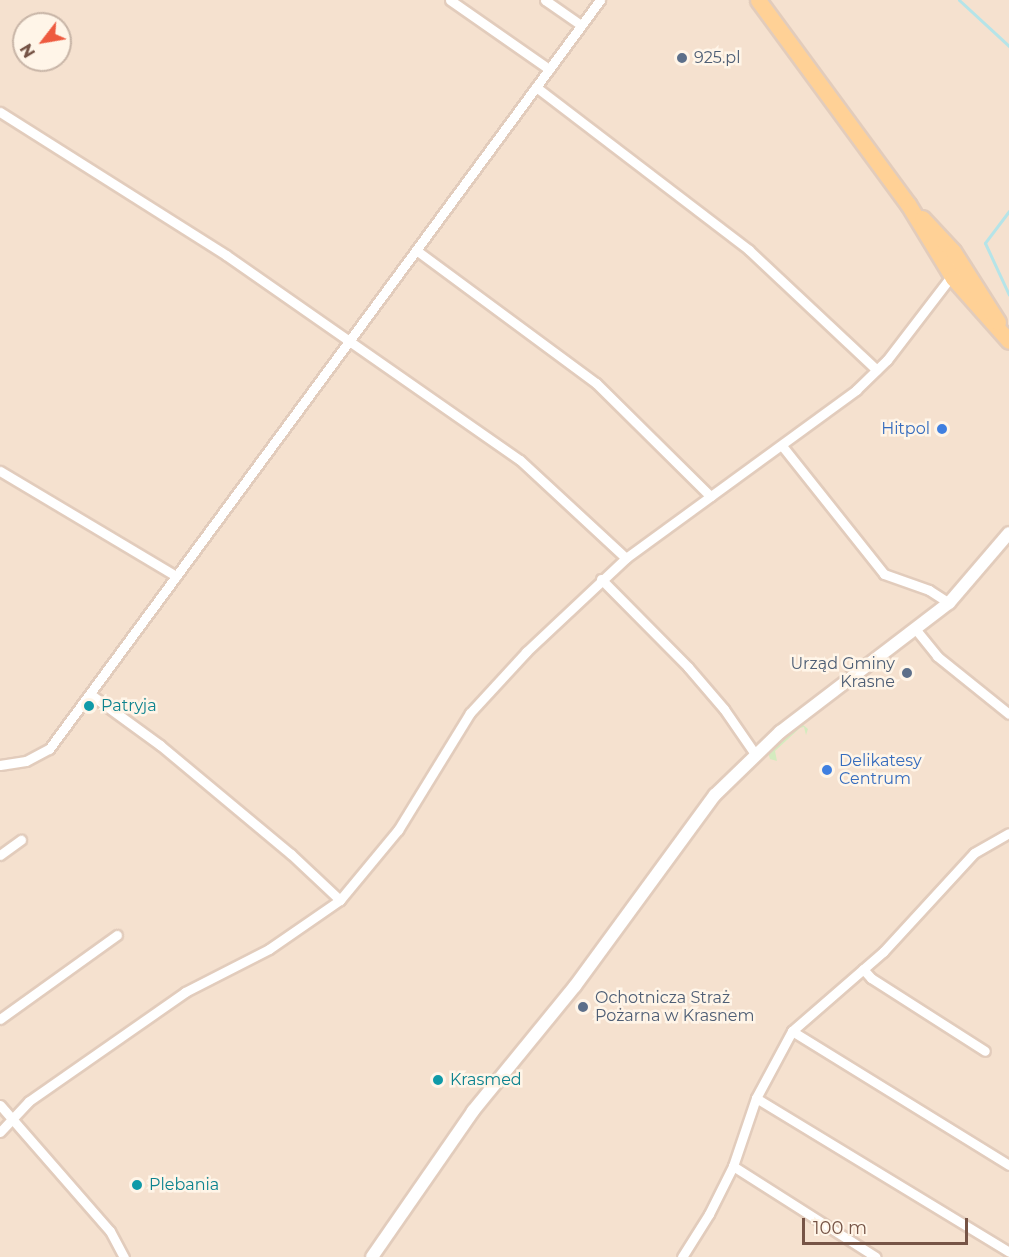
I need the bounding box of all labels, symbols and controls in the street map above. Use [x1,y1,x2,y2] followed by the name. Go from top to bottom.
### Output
[12,12,72,72] north arrow
[16,40,39,61] text: N
[694,48,740,68] place label: 925.pl
[675,51,689,65] marker: 925.pl
[881,419,930,439] place label: Hitpol
[935,422,949,436] marker: Hitpol
[790,654,895,692] place label: Urząd Gminy Krasne
[900,666,914,680] marker: Urząd Gminy Krasne
[101,696,157,716] place label: Patryja
[82,699,96,713] marker: Patryja
[839,751,922,789] place label: Delikatesy Centrum
[820,763,834,777] marker: Delikatesy Centrum
[595,988,754,1026] place label: Ochotnicza Straż Pożarna w Krasnem
[576,1000,590,1014] marker: Ochotnicza Straż Pożarna w Krasnem
[450,1070,522,1090] place label: Krasmed
[431,1073,445,1087] marker: Krasmed
[149,1175,219,1195] place label: Plebania
[130,1178,144,1192] marker: Plebania
[805,1206,972,1244] scale bar
[813,1217,867,1239] text: 100 m

